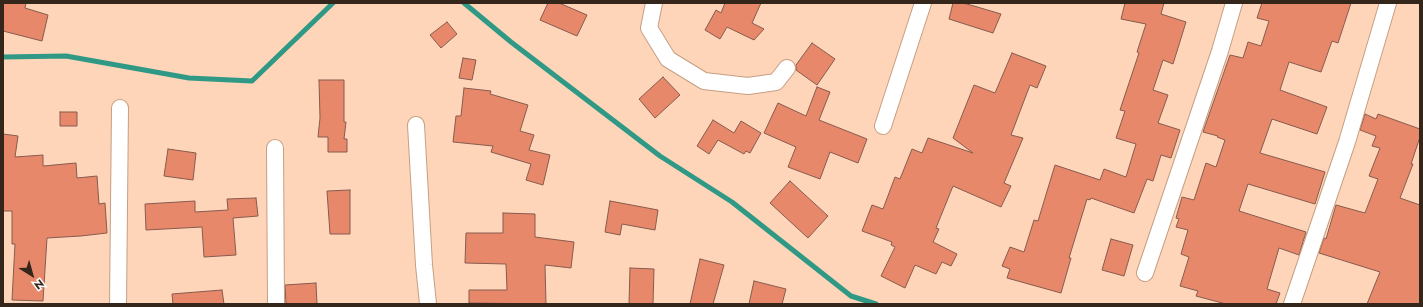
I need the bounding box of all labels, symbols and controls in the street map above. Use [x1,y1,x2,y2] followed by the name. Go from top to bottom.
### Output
[12,255,52,295] north arrow
[31,276,48,294] text: N

